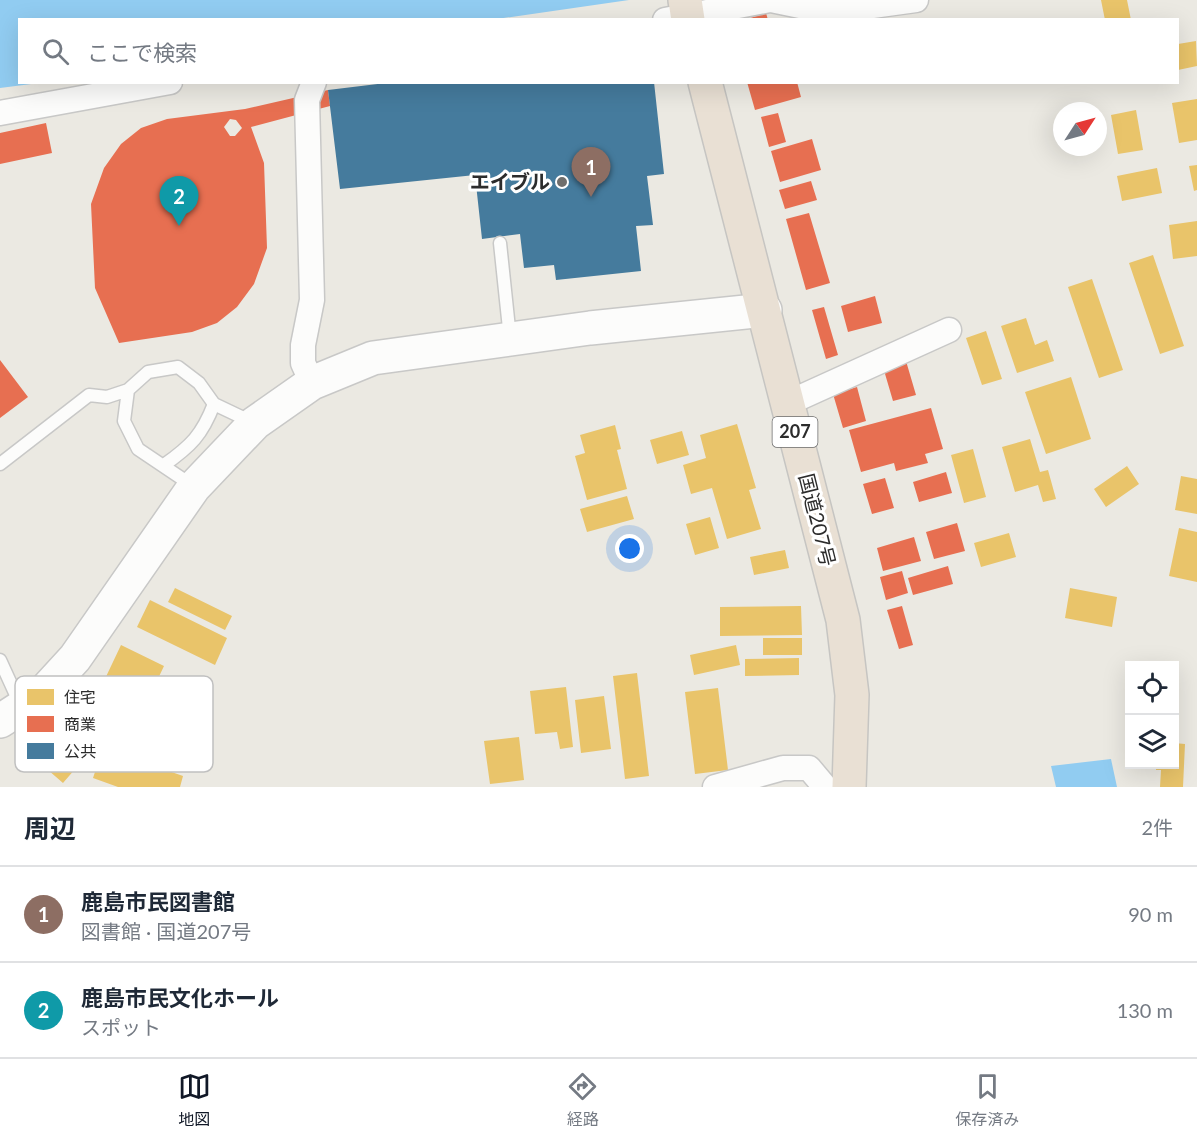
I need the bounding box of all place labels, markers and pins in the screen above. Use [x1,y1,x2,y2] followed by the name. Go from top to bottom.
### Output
[572,148,610,197] pin: 1
[470,169,550,193] place label: エイブル
[555,175,569,189] marker: エイブル
[160,176,198,226] pin: 2

